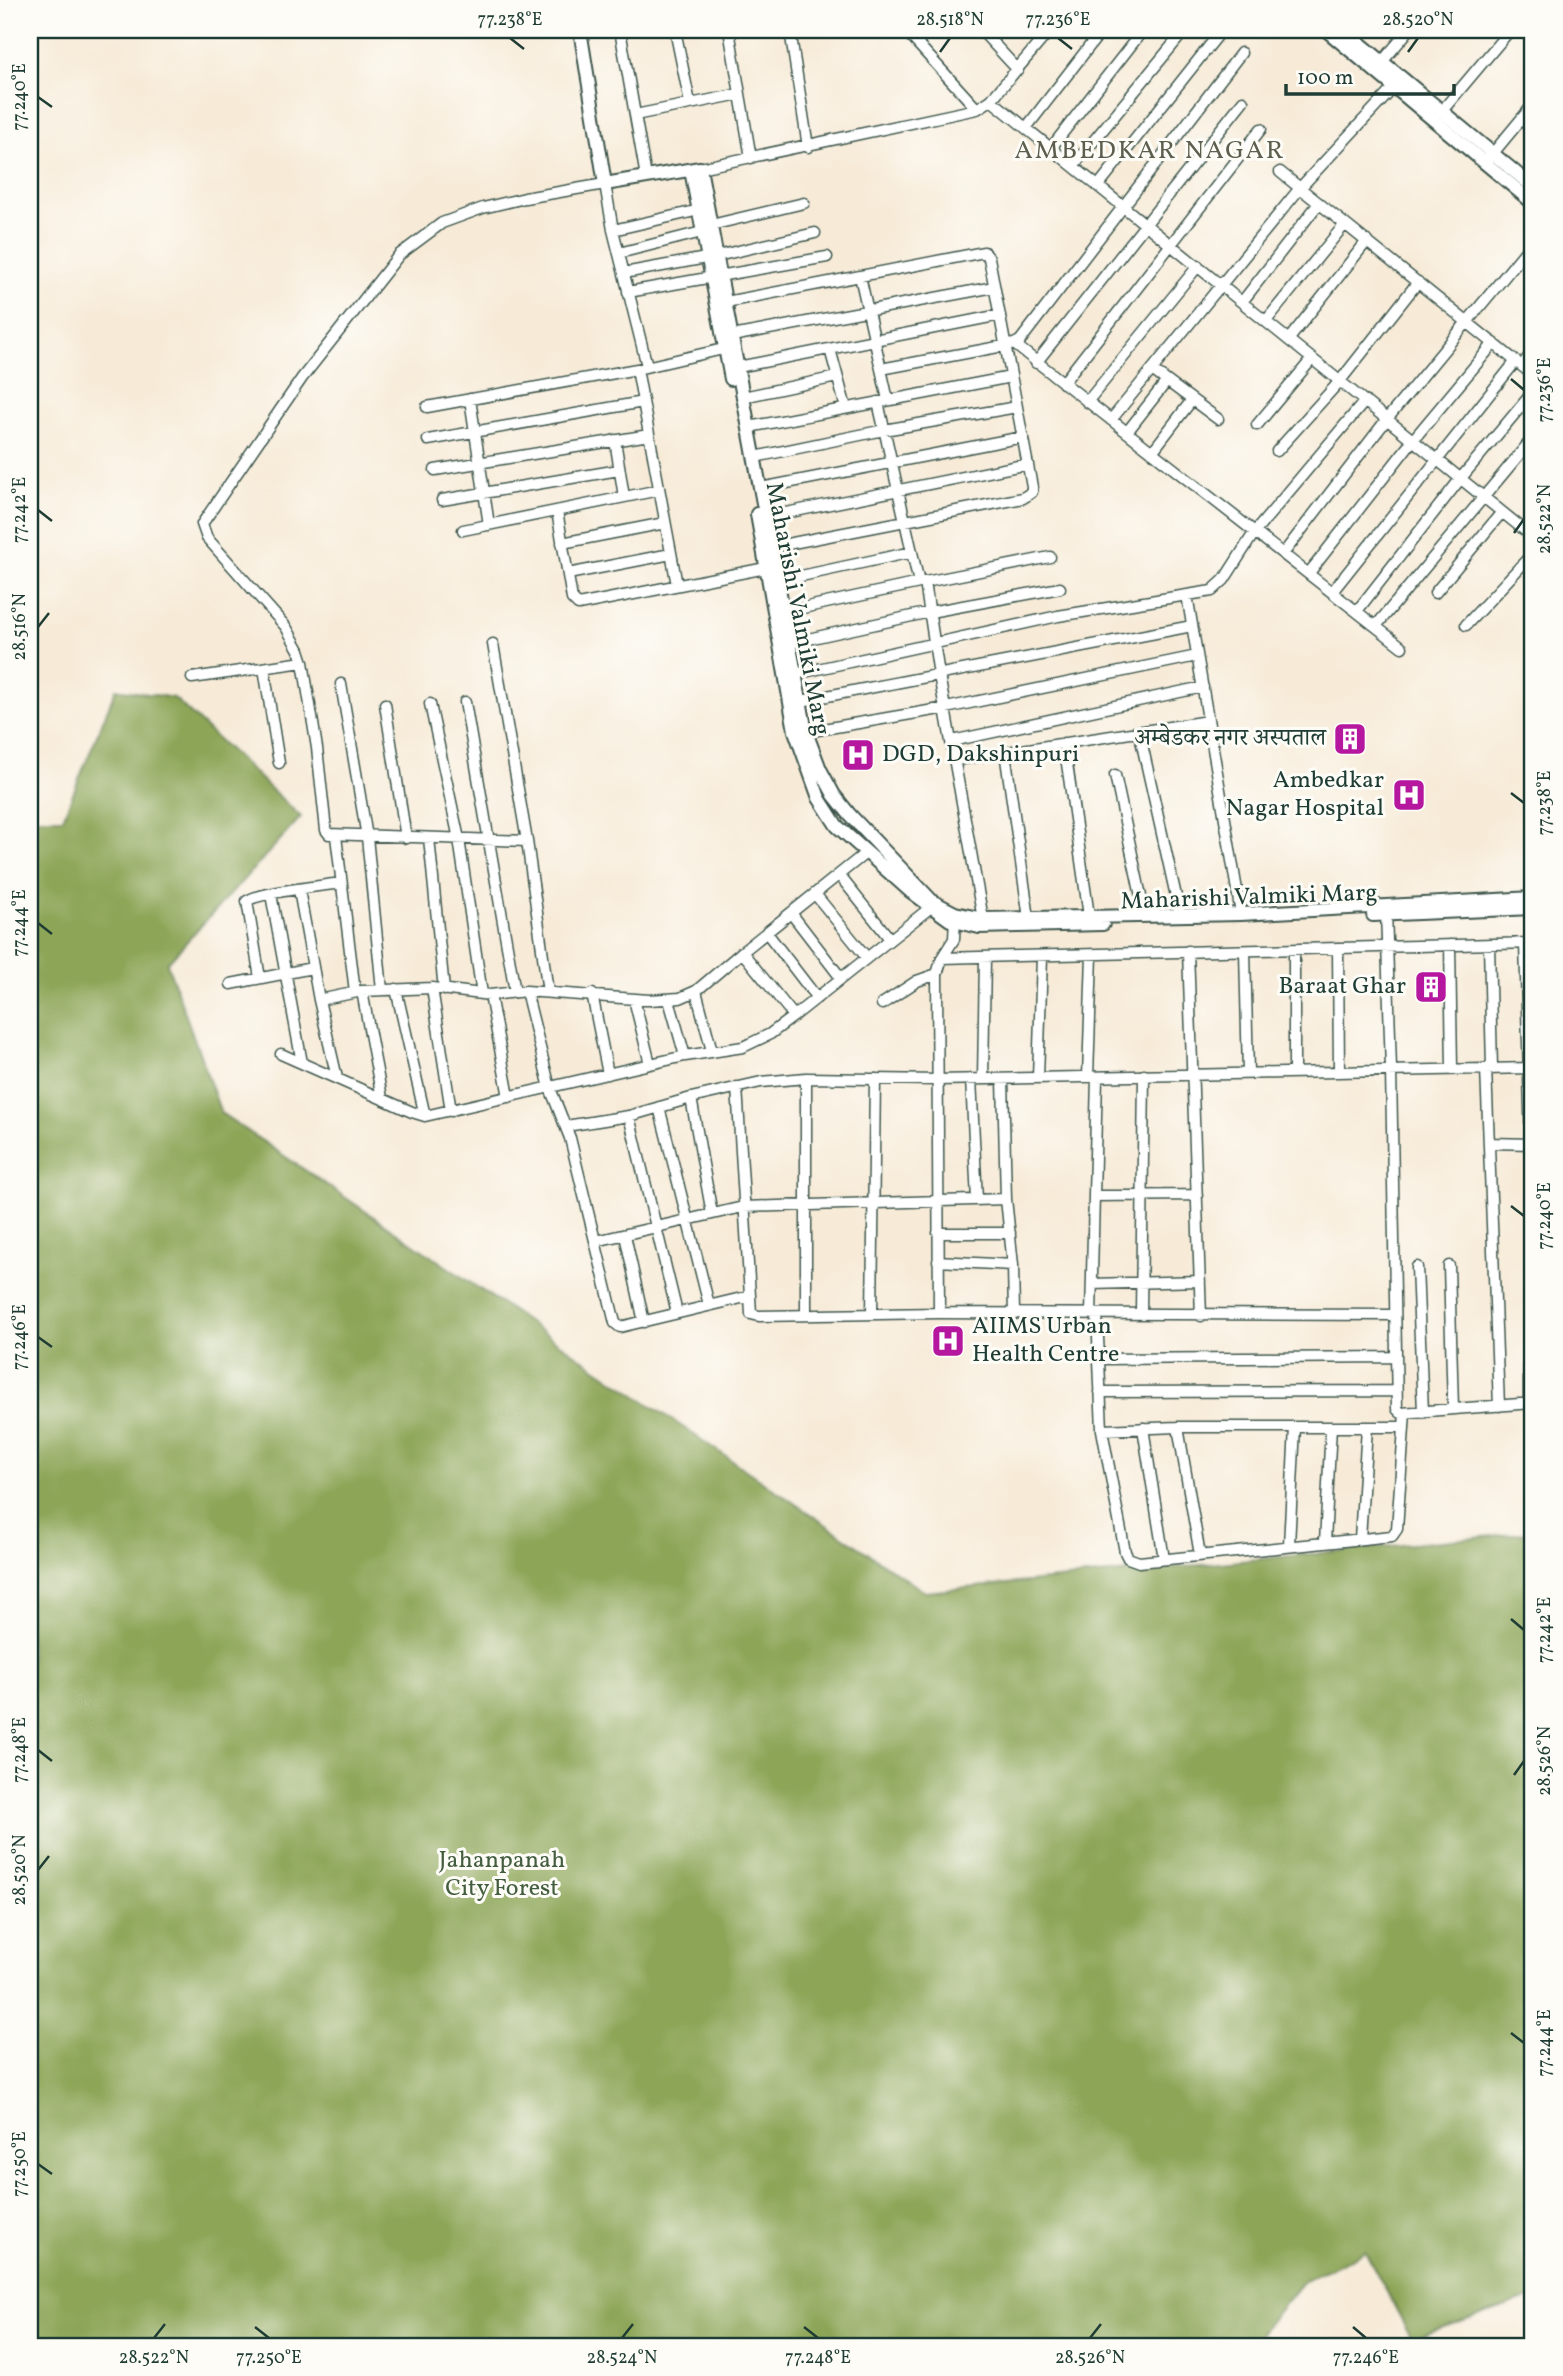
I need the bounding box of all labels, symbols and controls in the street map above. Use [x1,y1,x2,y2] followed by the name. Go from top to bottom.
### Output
[478,8,543,33] text: 77.238°E
[916,8,984,33] text: 28.518°N
[1026,8,1091,33] text: 77.236°E
[1382,8,1454,33] text: 28.520°N
[1286,52,1454,96] scale bar
[8,63,33,131] text: 77.240°E
[1297,64,1354,93] text: 100 m
[1014,133,1286,169] district label: AMBEDKAR NAGAR
[1533,357,1558,422] text: 77.236°E
[8,477,33,543] text: 77.242°E
[756,479,838,739] street label: Maharishi Valmiki Marg
[1533,484,1558,554] text: 28.522°N
[8,593,33,661] text: 28.516°N
[1331,720,1369,758] building icon: अम्बेडकर नगर अस्पताल
[1135,722,1327,756] place label: अम्बेडकर नगर अस्पताल
[839,736,877,774] hospital icon: DGD, Dakshinpuri
[882,738,1079,772] place label: DGD, Dakshinpuri
[1226,764,1384,826] place label: Ambedkar Nagar Hospital
[1533,770,1558,835] text: 77.238°E
[1390,776,1428,814] hospital icon: Ambedkar Nagar Hospital
[1120,877,1378,919] street label: Maharishi Valmiki Marg
[8,889,33,957] text: 77.244°E
[1412,968,1450,1006] building icon: Baraat Ghar
[1278,970,1406,1004] place label: Baraat Ghar
[1533,1182,1558,1250] text: 77.240°E
[8,1304,33,1370] text: 77.246°E
[972,1310,1119,1372] place label: AIIMS Urban Health Centre
[929,1322,967,1360] hospital icon: AIIMS Urban Health Centre
[1533,1597,1558,1663] text: 77.242°E
[8,1717,33,1783] text: 77.248°E
[1533,1726,1558,1796] text: 28.526°N
[8,1834,33,1906] text: 28.520°N
[439,1844,565,1906] park label: Jahanpanah City Forest
[1533,2009,1558,2077] text: 77.244°E
[8,2131,33,2197] text: 77.250°E
[119,2346,189,2371] text: 28.522°N
[236,2346,302,2371] text: 77.250°E
[587,2346,657,2371] text: 28.524°N
[785,2346,851,2371] text: 77.248°E
[1055,2346,1125,2371] text: 28.526°N
[1333,2346,1399,2371] text: 77.246°E

